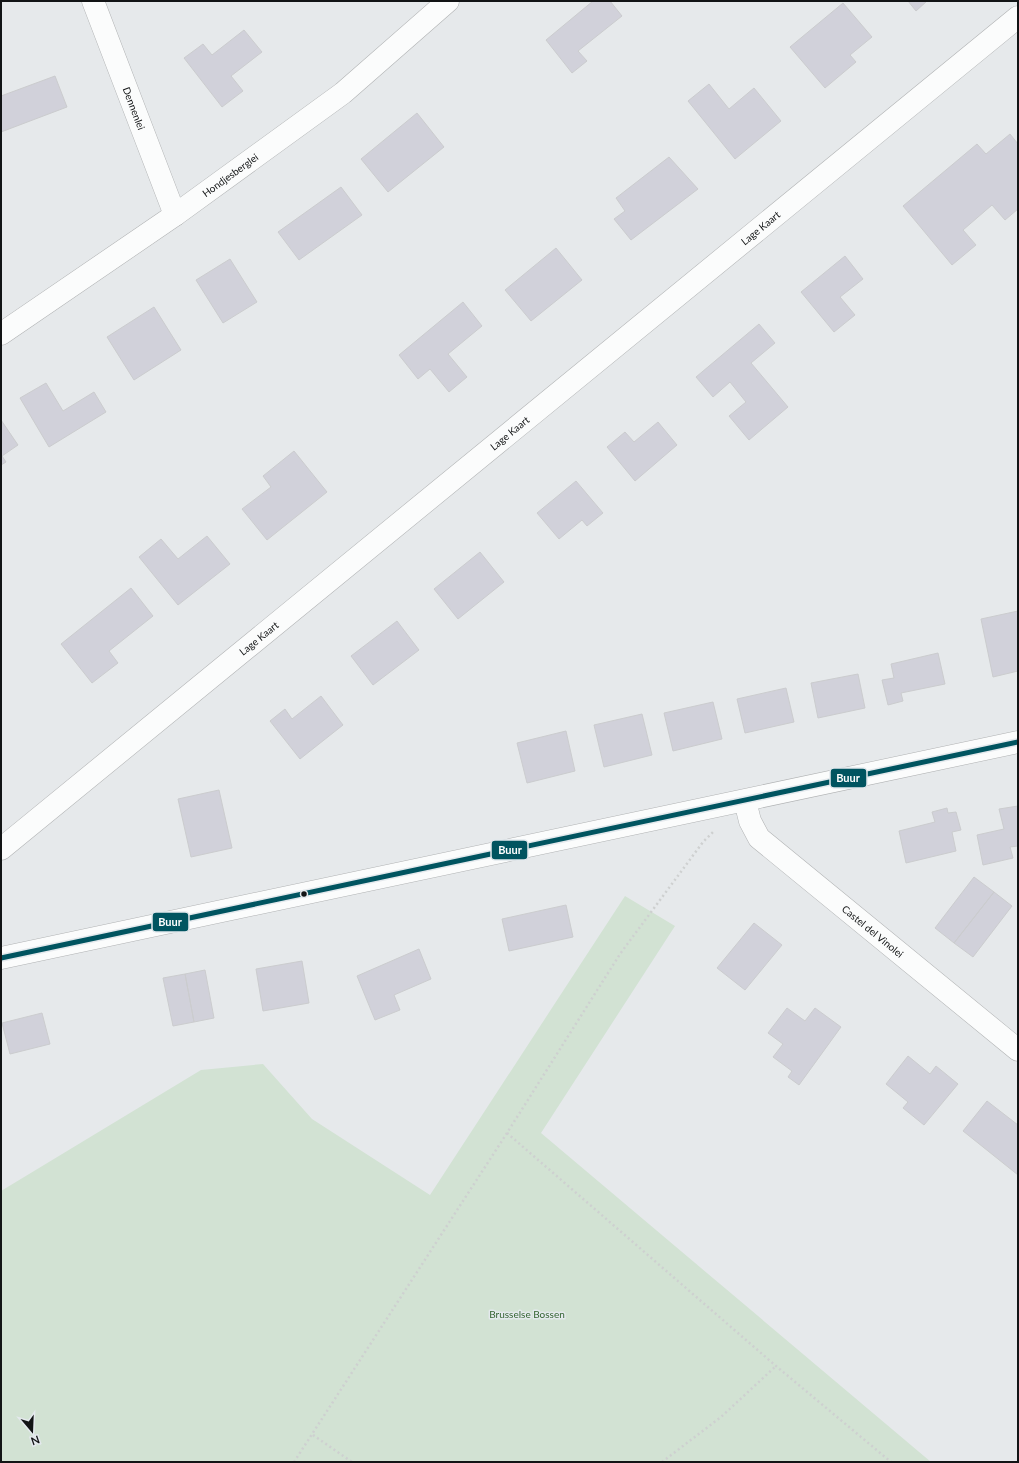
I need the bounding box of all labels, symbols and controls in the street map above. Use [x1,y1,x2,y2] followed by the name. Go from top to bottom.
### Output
[121,85,148,132] street label: Dennenlei
[200,151,260,199] street label: Hondjesberglei
[738,208,783,247] street label: Lage Kaart
[488,413,532,452] street label: Lage Kaart
[237,618,281,658] street label: Lage Kaart
[830,768,867,788] line badge: Buur
[836,771,861,784] text: Buur
[491,840,528,860] line badge: Buur
[498,843,523,856] text: Buur
[299,889,309,899] unlabelled marker
[840,903,906,960] street label: Castel del Vinolei
[152,912,189,932] line badge: Buur
[158,915,183,928] text: Buur
[489,1308,565,1320] park label: Brusselse Bossen
[12,1411,52,1451] north arrow
[29,1433,42,1448] text: N

